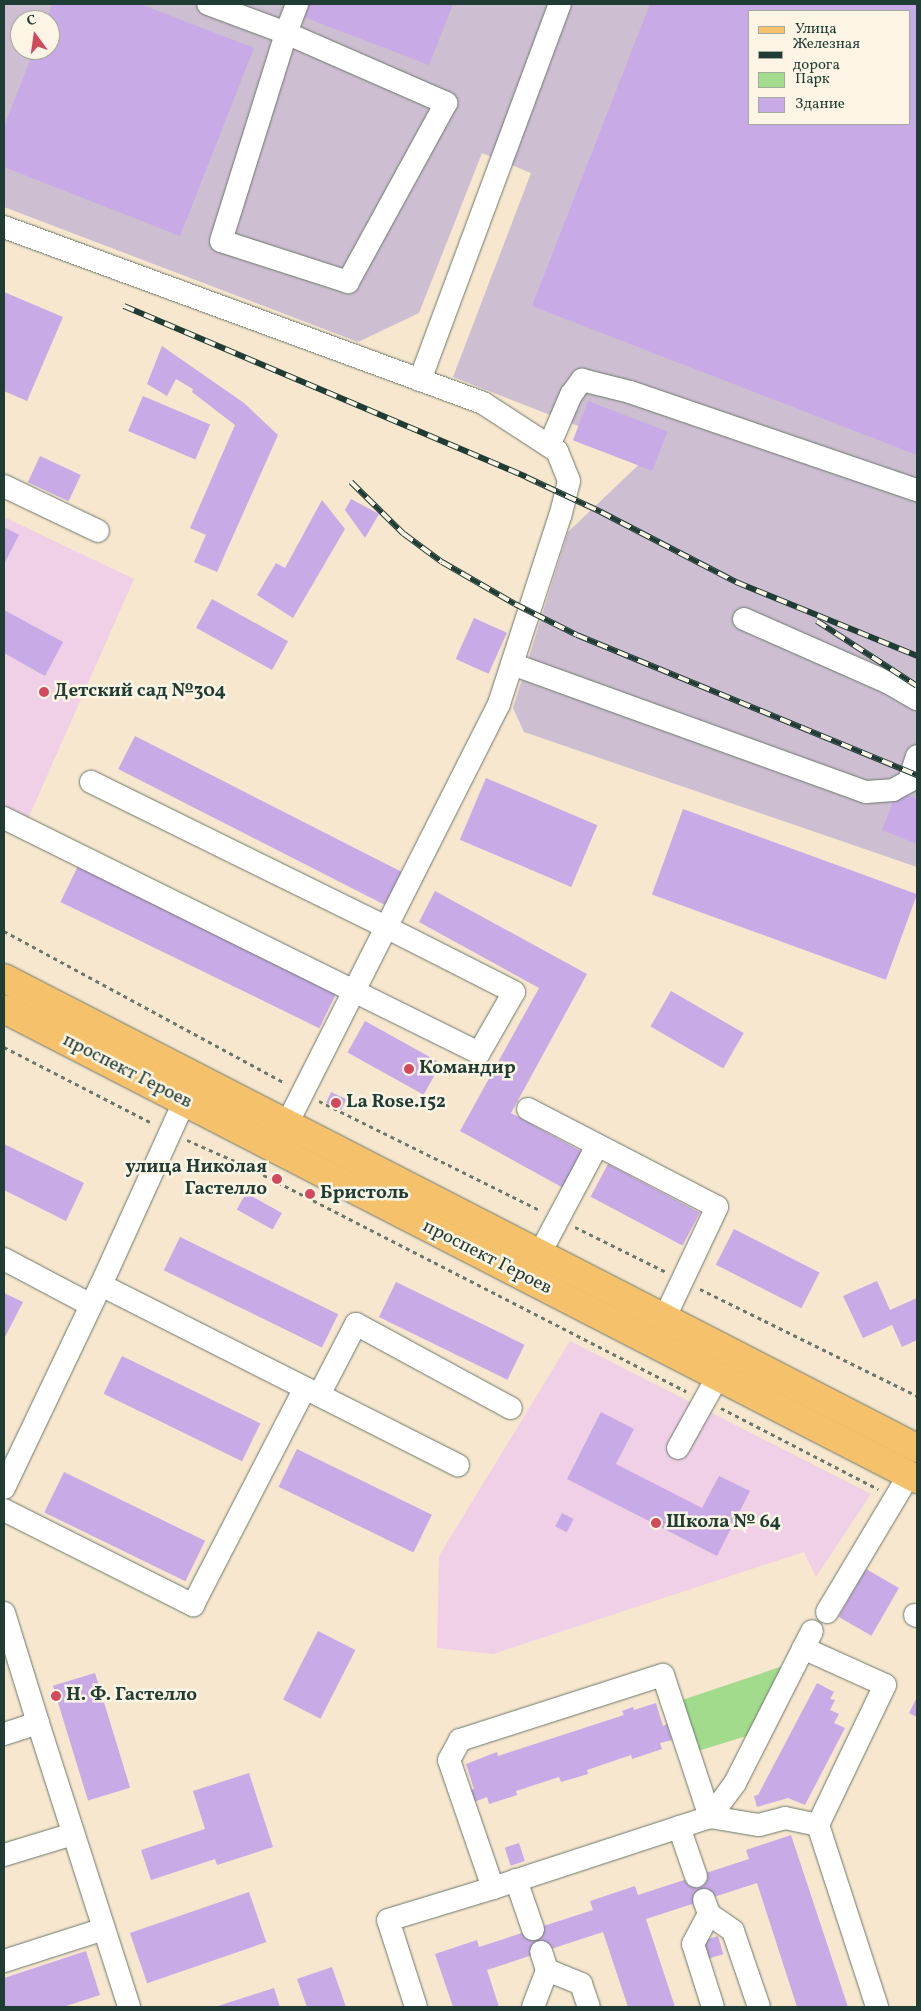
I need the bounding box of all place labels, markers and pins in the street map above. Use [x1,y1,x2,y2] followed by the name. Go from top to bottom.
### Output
[54,681,226,703] place label: Детский сад №304
[38,686,50,698] marker: Детский сад №304
[419,1058,516,1080] place label: Командир
[403,1063,415,1075] marker: Командир
[346,1092,446,1114] place label: La Rose.152
[330,1097,342,1109] marker: La Rose.152
[125,1157,267,1201] place label: улица Николая Гастелло
[271,1173,283,1185] marker: улица Николая Гастелло
[320,1183,409,1205] place label: Бристоль
[304,1188,316,1200] marker: Бристоль
[666,1512,781,1534] place label: Школа № 64
[650,1517,662,1529] marker: Школа № 64
[66,1685,197,1707] place label: Н. Ф. Гастелло
[50,1690,62,1702] marker: Н. Ф. Гастелло

